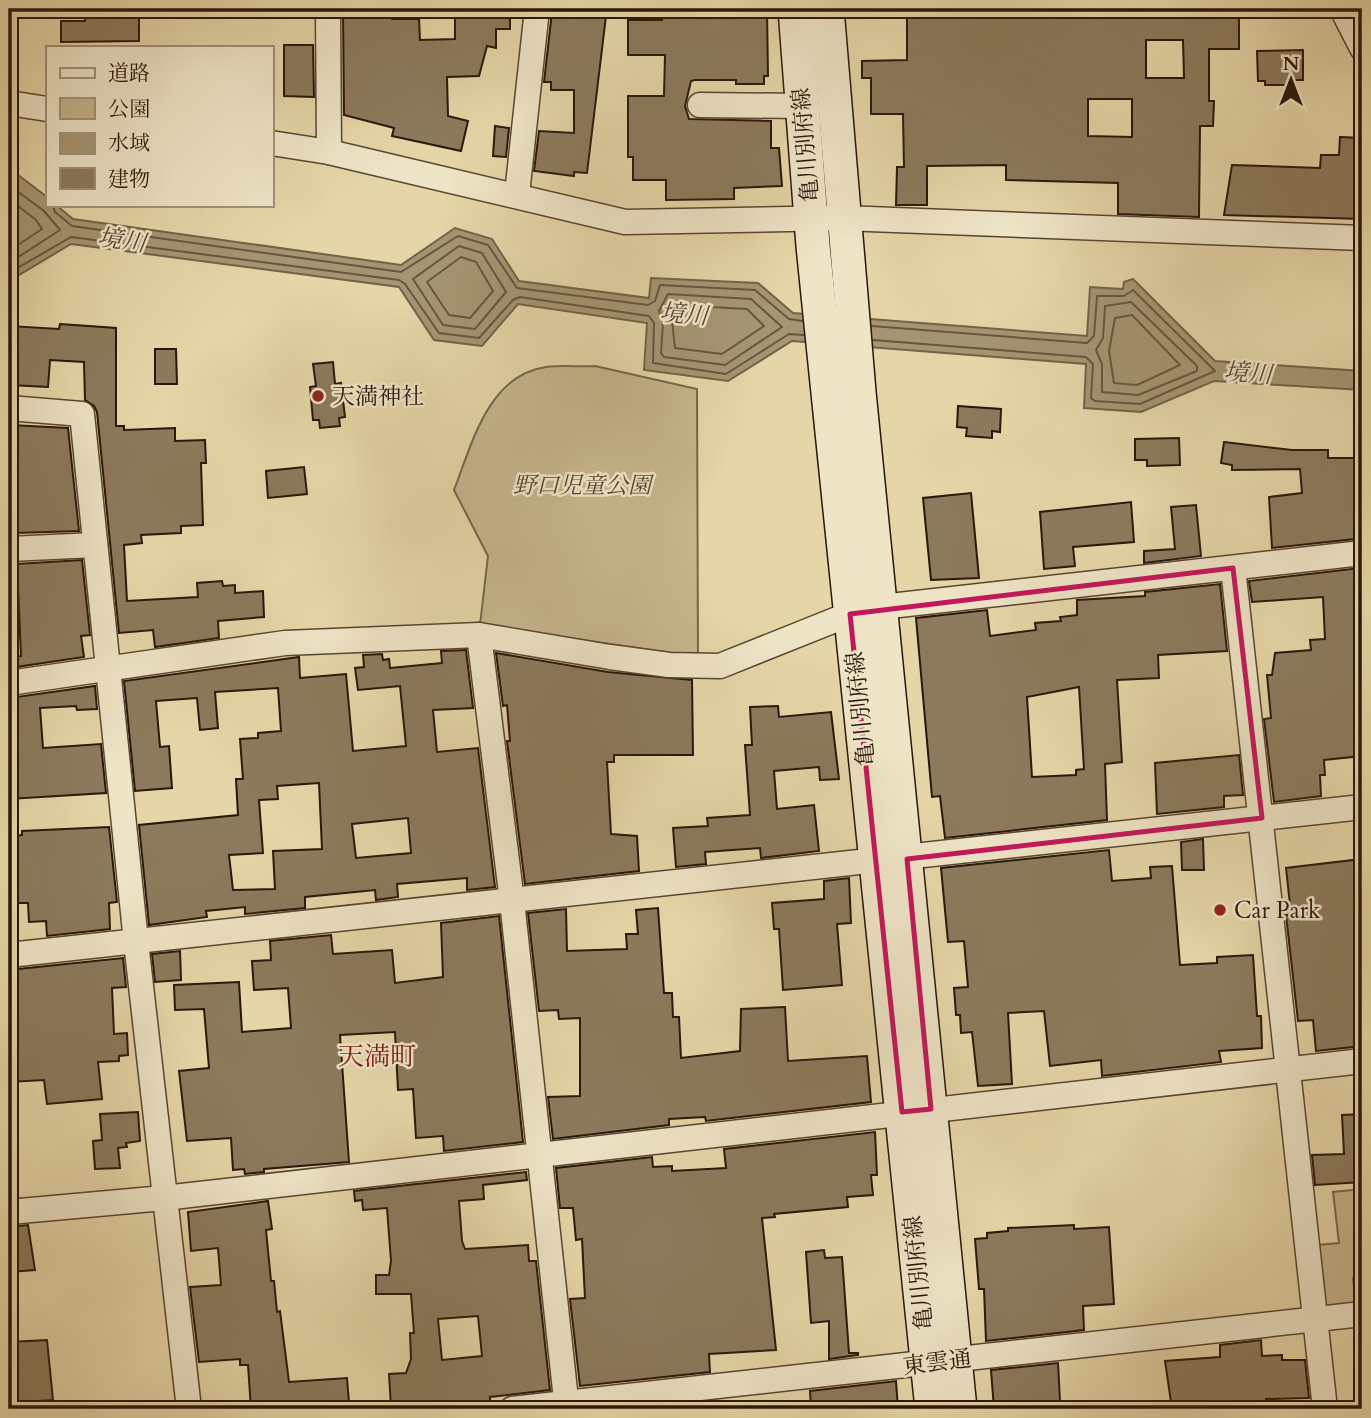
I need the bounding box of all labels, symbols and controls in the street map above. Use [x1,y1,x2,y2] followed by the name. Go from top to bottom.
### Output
[46,46,273,206] legend
[1256,46,1326,116] north arrow
[1283,51,1300,77] text: N
[108,59,150,88] text: 道路
[785,86,826,204] street label: 亀川別府線
[108,95,150,124] text: 公園
[108,129,150,158] text: 水域
[108,165,150,194] text: 建物
[96,221,151,261] water label: 境川
[659,296,712,333] water label: 境川
[1223,355,1276,392] water label: 境川
[332,381,424,412] place label: 天満神社
[310,388,326,404] marker: 天満神社
[513,470,655,501] park label: 野口児童公園
[839,650,882,768] street label: 亀川別府線
[1234,895,1321,926] place label: Car Park
[1212,902,1228,918] marker: Car Park
[338,1039,416,1074] district label: 天満町
[897,1214,940,1332] street label: 亀川別府線
[901,1343,973,1382] street label: 東雲通

